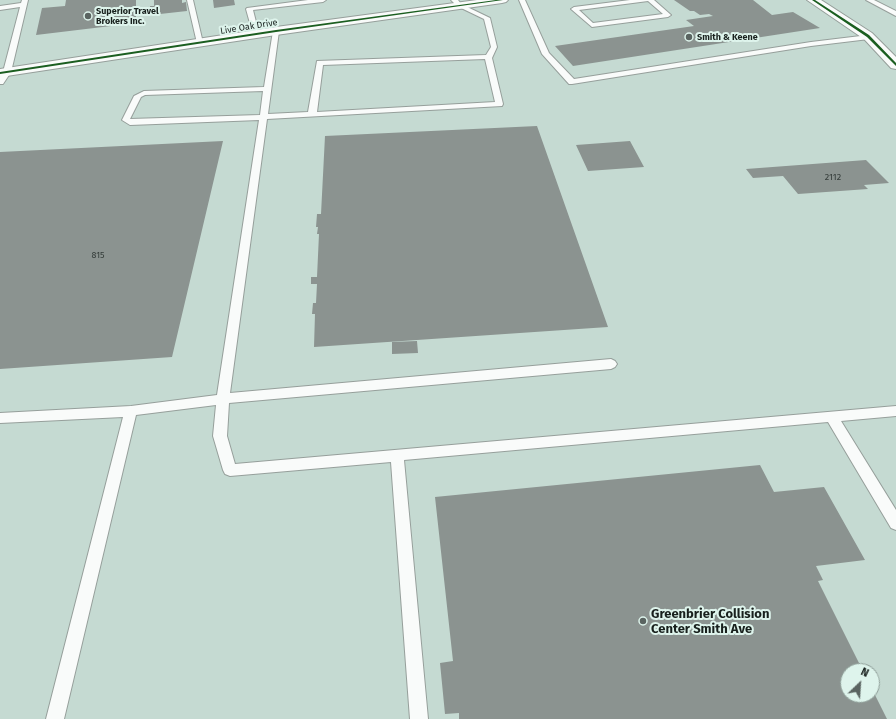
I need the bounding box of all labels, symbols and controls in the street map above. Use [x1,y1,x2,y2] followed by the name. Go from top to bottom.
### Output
[96,6,159,27] place label: Superior Travel Brokers Inc.
[83,11,93,21] marker: Superior Travel Brokers Inc.
[220,17,278,37] street label: Live Oak Drive
[684,32,694,42] marker: Smith & Keene
[697,32,758,42] place label: Smith & Keene
[825,172,841,182] house number: 2112
[91,250,105,260] house number: 815
[651,606,769,637] place label: Greenbrier Collision Center Smith Ave
[638,616,648,626] marker: Greenbrier Collision Center Smith Ave
[840,663,880,703] north arrow
[859,665,871,680] text: N

